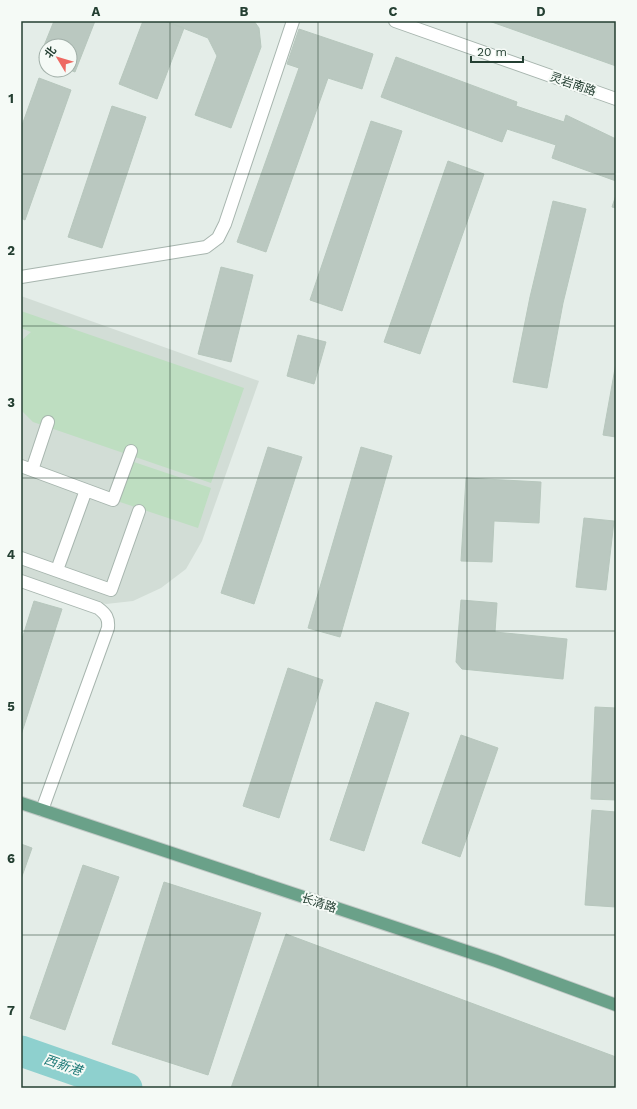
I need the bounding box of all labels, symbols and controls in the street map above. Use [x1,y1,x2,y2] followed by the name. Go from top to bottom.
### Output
[92,4,101,19] text: A
[240,4,249,19] text: B
[389,4,398,19] text: C
[536,4,546,19] text: D
[38,38,78,78] north arrow
[471,38,523,64] scale bar
[42,44,59,60] text: 北
[477,45,507,59] text: 20 m
[548,70,598,98] street label: 灵岩南路
[8,91,14,106] text: 1
[7,243,15,258] text: 2
[7,395,15,410] text: 3
[7,547,16,562] text: 4
[7,699,15,714] text: 5
[7,851,15,866] text: 6
[300,891,338,915] street label: 长清路
[7,1003,15,1018] text: 7
[42,1052,86,1079] water label: 西新港

